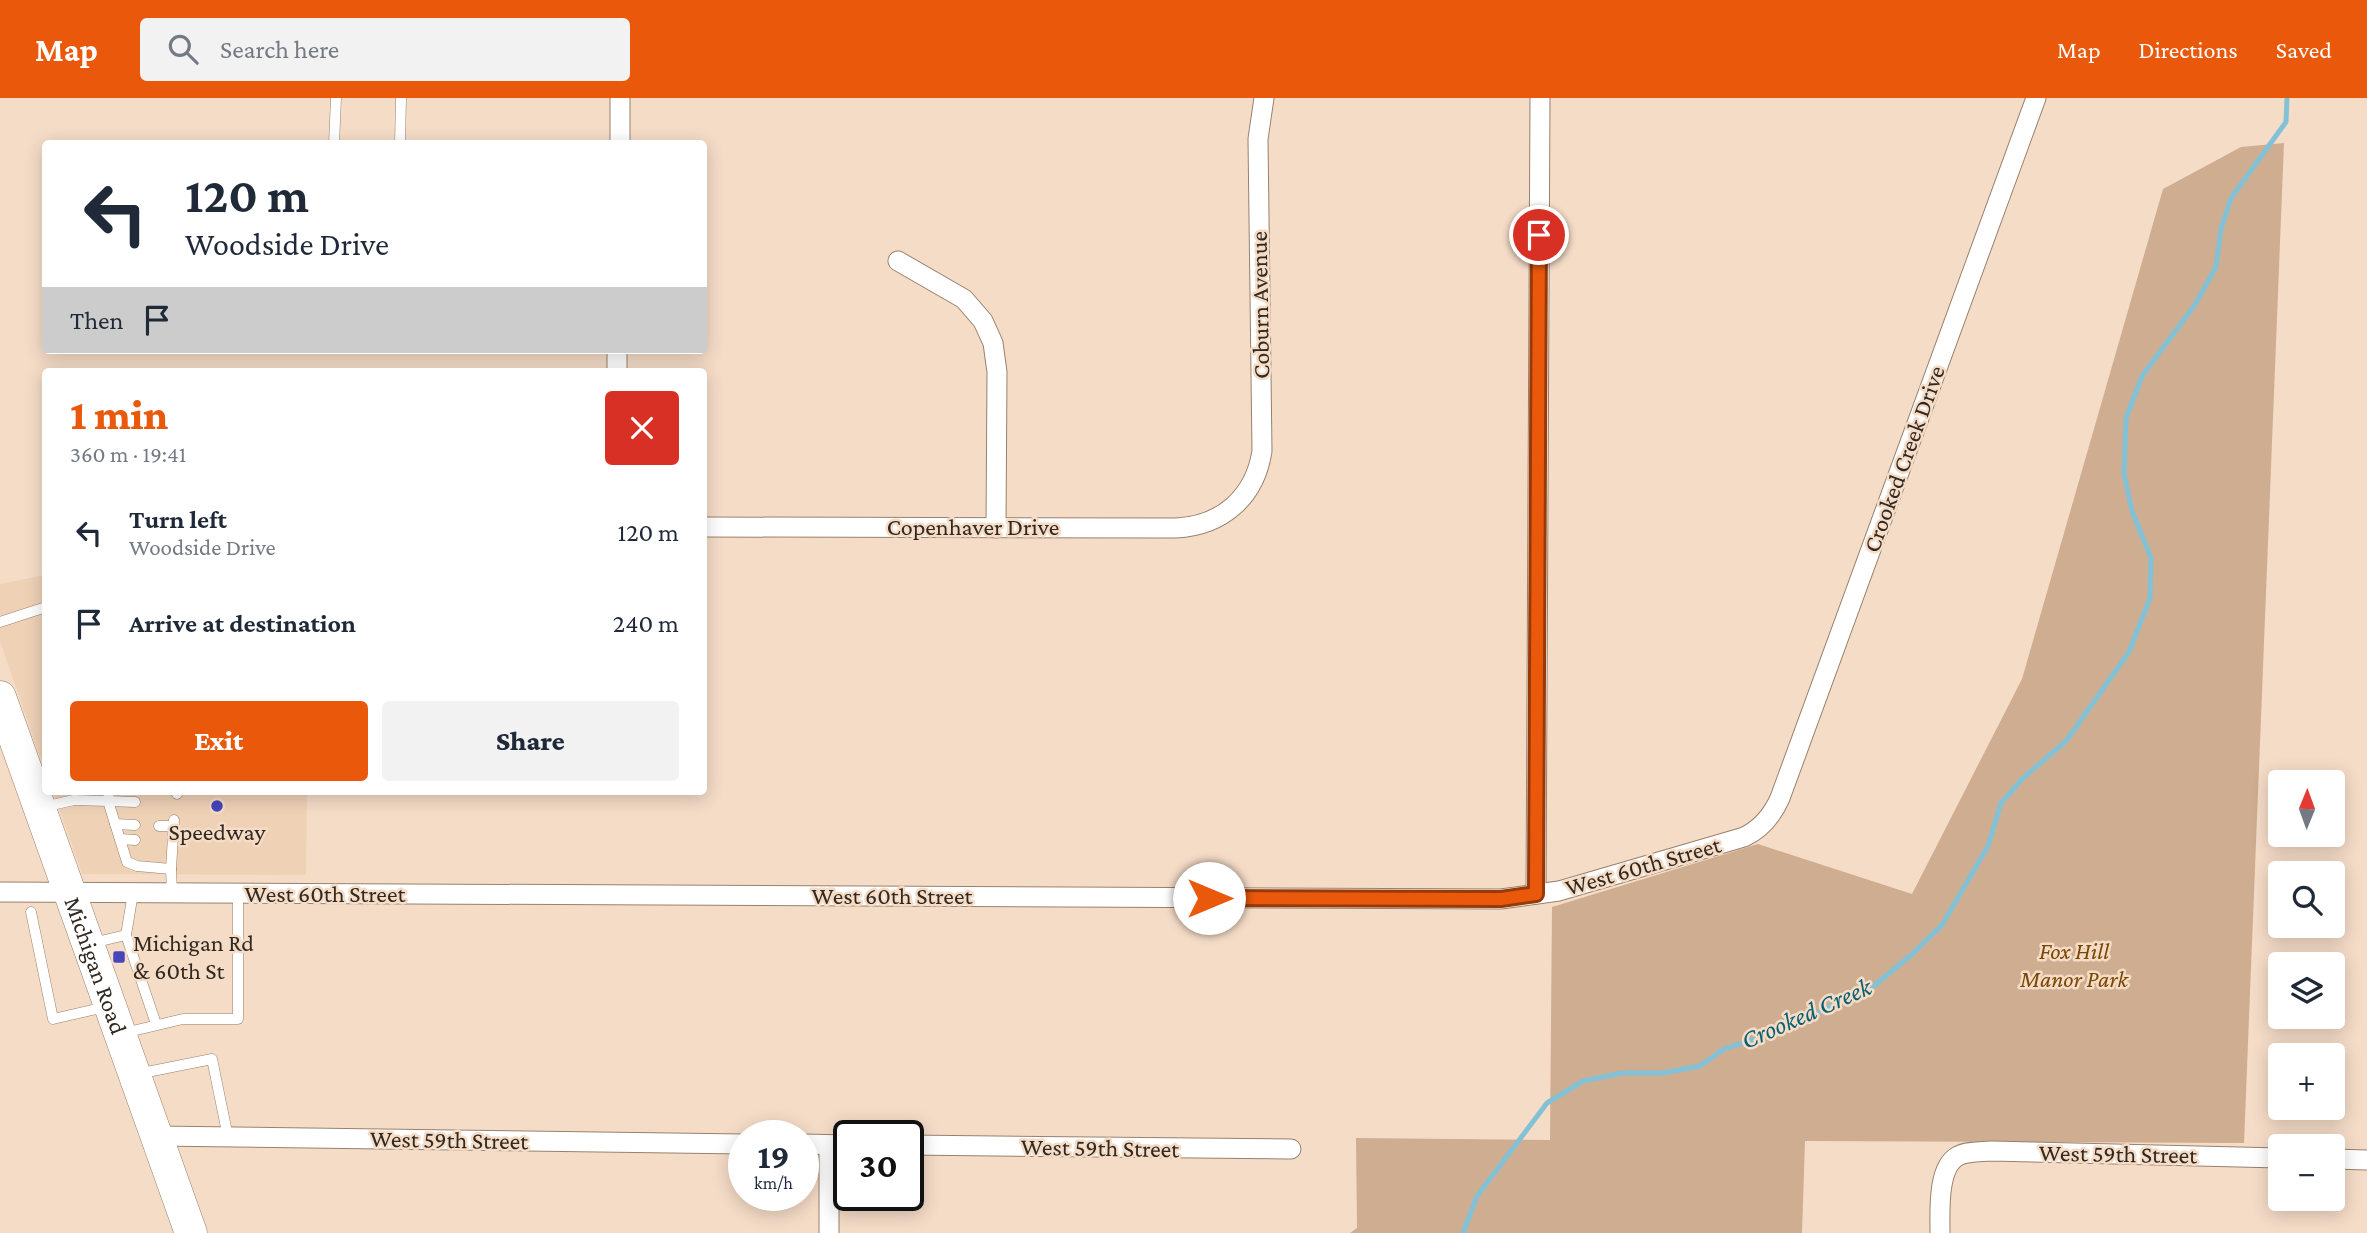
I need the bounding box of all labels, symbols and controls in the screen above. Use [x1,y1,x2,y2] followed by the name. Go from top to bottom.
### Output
[140,18,630,81] search box
[164,30,202,68] icon: search
[35,31,98,68] text: Map
[220,35,339,64] text: Search here
[2057,36,2101,63] text: Map
[2139,36,2238,63] text: Directions
[2276,36,2332,63] text: Saved
[70,168,161,259] icon: left
[185,168,309,223] text: 120 m
[1509,205,1569,265] pin
[1520,216,1558,254] icon: arrive
[185,226,389,262] text: Woodside Drive
[1245,231,1274,379] street label: Coburn Avenue
[138,301,176,339] icon: arrive
[70,306,124,335] text: Then
[1857,362,1950,556] street label: Crooked Creek Drive
[70,391,168,438] text: 1 min
[605,391,679,465] button: close
[70,441,187,467] text: 360 m · 19:41
[129,505,227,534] text: Turn left
[887,513,1059,540] street label: Copenhaver Drive
[70,514,108,552] icon: left
[618,518,679,547] text: 120 m
[129,534,276,560] text: Woodside Drive
[70,605,108,643] icon: arrive
[129,609,356,638] text: Arrive at destination
[613,609,679,638] text: 240 m
[70,701,368,781] button: Exit
[382,701,679,781] button: Share
[2268,770,2345,847] north arrow
[2268,770,2345,1211] map controls
[209,798,225,814] marker: Speedway
[168,818,266,845] place label: Speedway
[1562,830,1725,901] street label: West 60th Street
[1172,861,1246,935] position arrow
[2268,861,2345,938] button: search
[245,880,406,907] street label: West 60th Street
[812,882,973,909] street label: West 60th Street
[59,893,133,1038] street label: Michigan Road
[133,929,254,984] place label: Michigan Rd & 60th St
[2019,937,2130,992] park label: Fox Hill Manor Park
[111,949,127,965] marker: Michigan Rd & 60th St
[2268,952,2345,1029] button: layers
[1737,971,1877,1055] water label: Crooked Creek
[2268,1043,2345,1120] button: +
[833,1120,924,1211] speed limit sign: 30
[370,1125,529,1154] street label: West 59th Street
[1021,1133,1180,1162] street label: West 59th Street
[2268,1134,2345,1211] button: −
[757,1137,790,1176] text: 19
[2039,1139,2198,1168] street label: West 59th Street
[754,1173,793,1193] text: km/h

